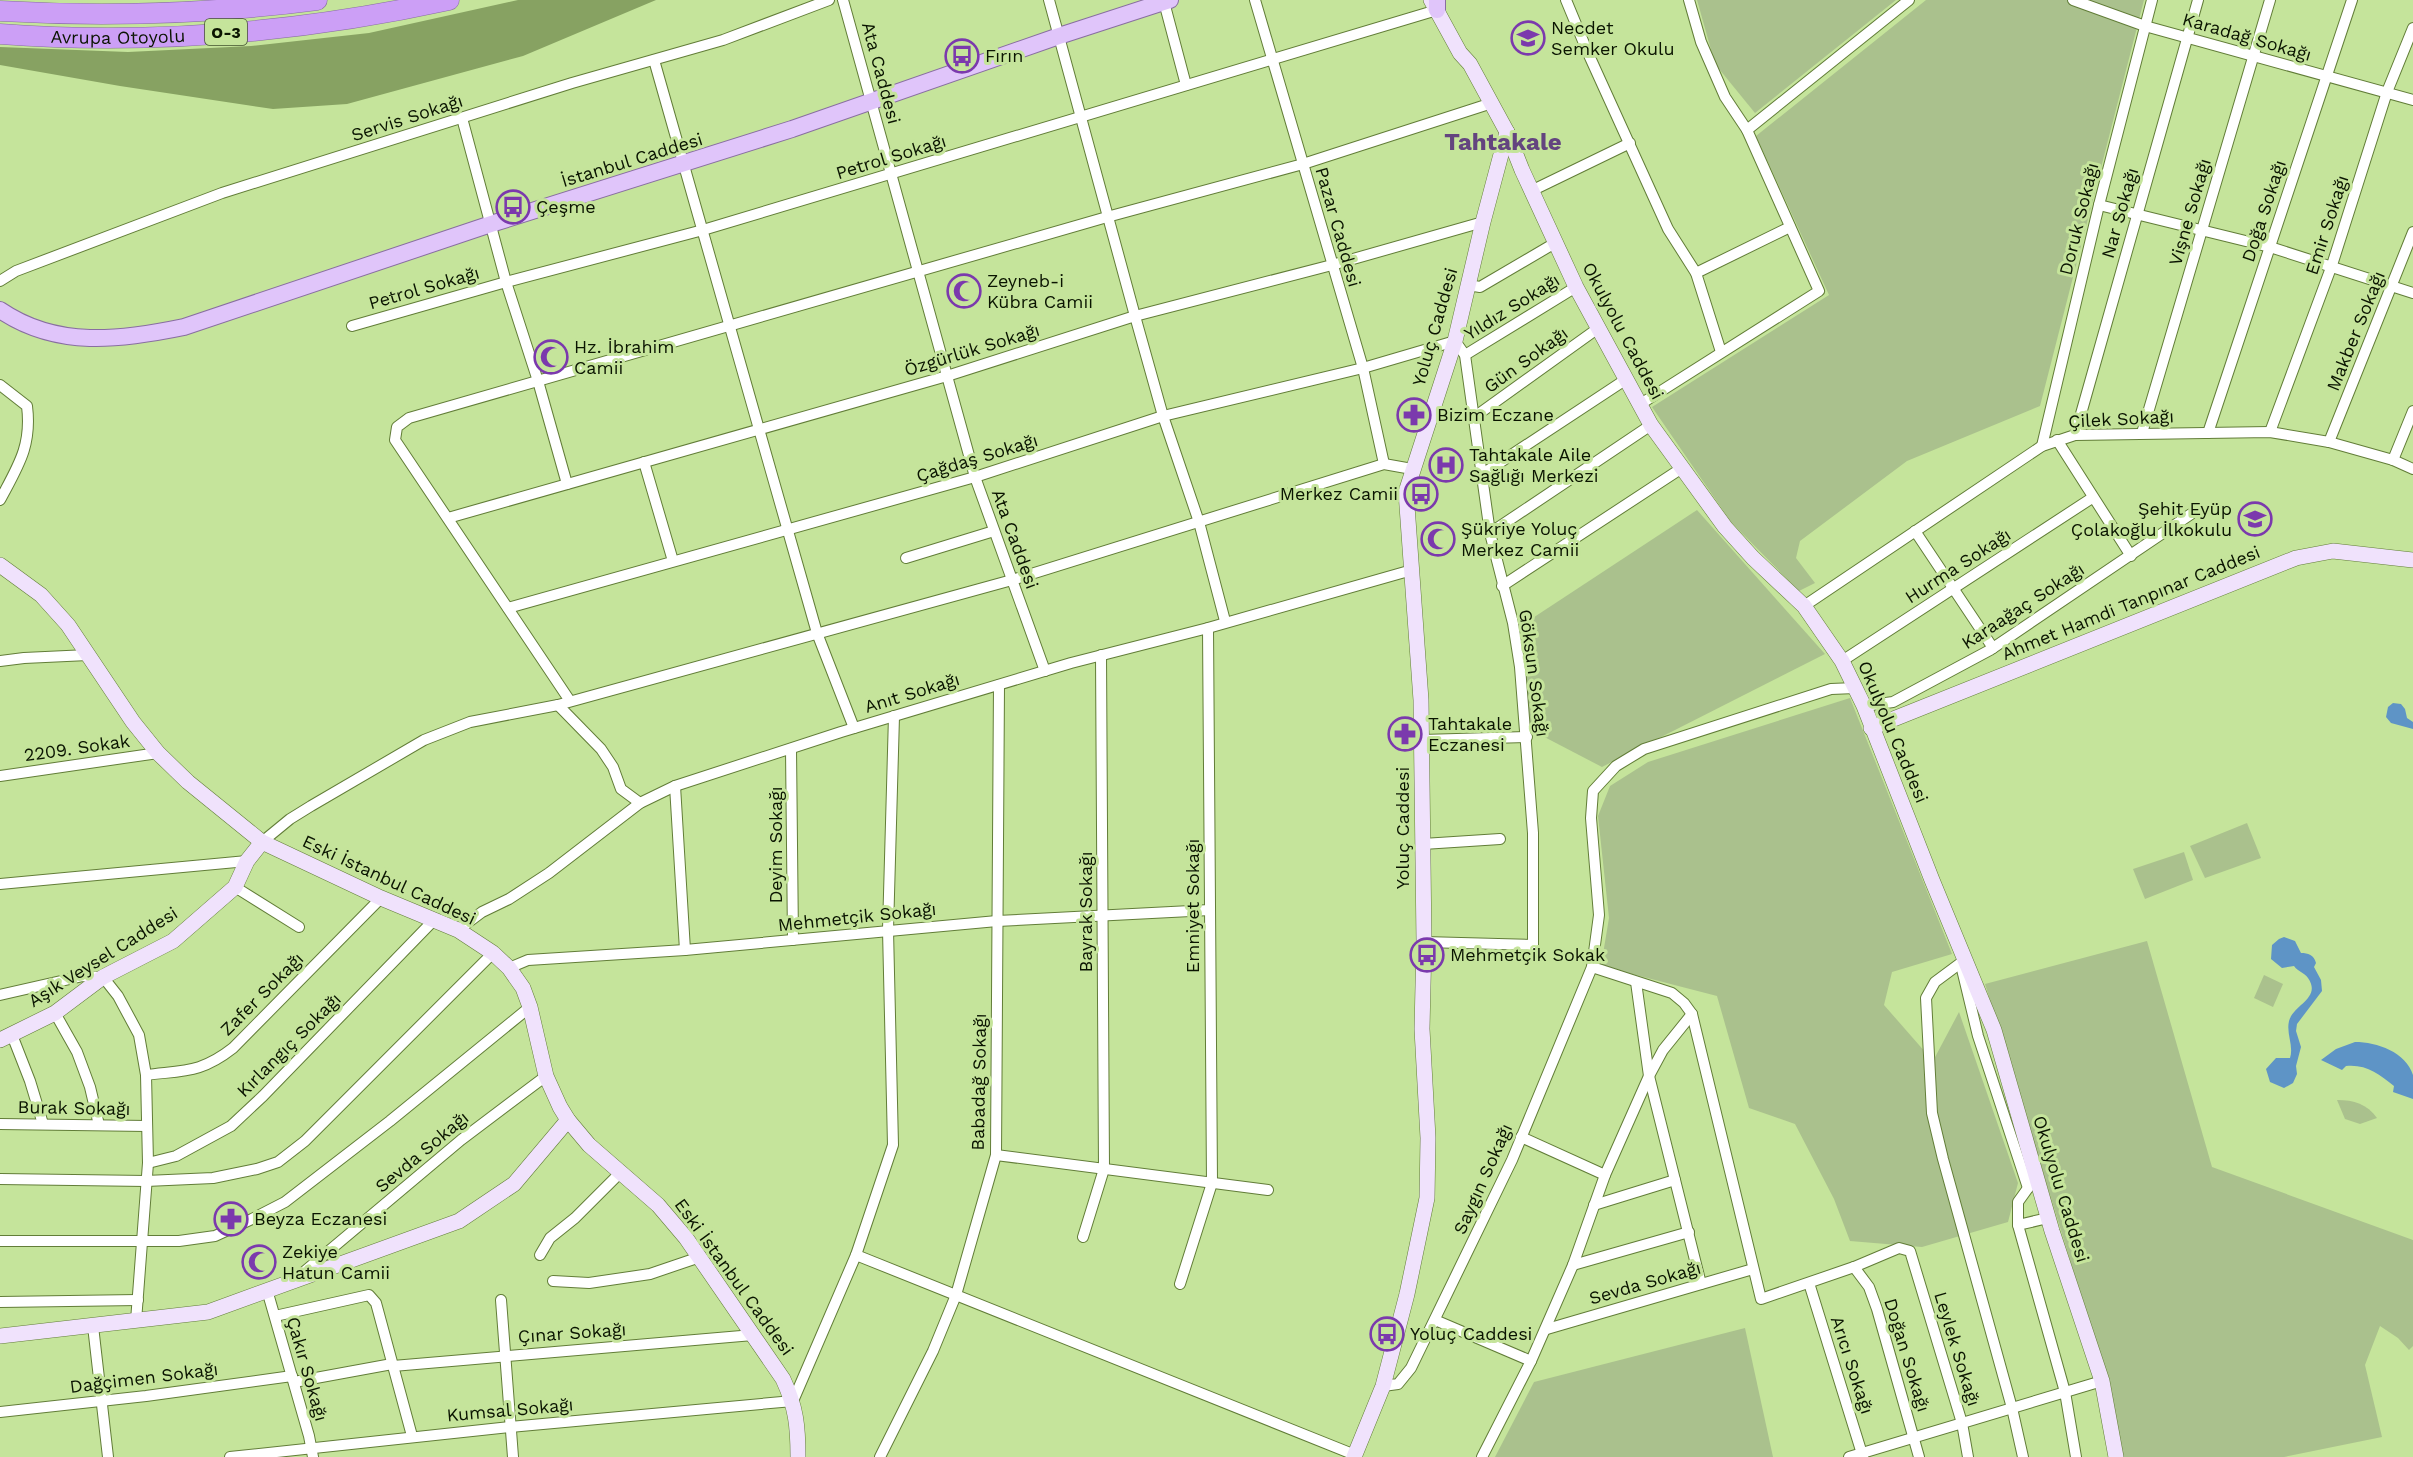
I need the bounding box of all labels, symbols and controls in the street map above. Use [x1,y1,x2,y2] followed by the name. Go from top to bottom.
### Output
[2180,8,2314,65] street label: Karadağ Sokağı
[1551,17,1675,59] place label: Necdet Semker Okulu
[205,19,247,45] road number: O-3
[858,20,905,126] street label: Ata Caddesi
[1510,20,1546,56] school or university icon: Necdet Semker Okulu
[50,25,186,48] street label: Avrupa Otoyolu
[944,38,980,74] bus stop icon: Fırın
[985,45,1023,66] place label: Fırın
[348,90,465,145] street label: Servis Sokağı
[559,128,705,191] street label: İstanbul Caddesi
[1444,128,1562,156] district label: Tahtakale
[833,130,949,183] street label: Petrol Sokağı
[2164,156,2215,268] street label: Vişne Sokağı
[2237,157,2290,265] street label: Doğa Sokağı
[2054,161,2103,277] street label: Doruk Sokağı
[1311,164,1366,289] street label: Pazar Caddesi
[2097,165,2142,261] street label: Nar Sokağı
[2301,172,2352,277] street label: Emir Sokağı
[495,189,531,225] bus stop icon: Çeşme
[536,196,596,217] place label: Çeşme
[1578,259,1668,403] street label: Okulyolu Caddesi
[366,262,482,313] street label: Petrol Sokağı
[1408,265,1461,389] street label: Yoluç Caddesi
[2322,268,2389,394] street label: Makber Sokağı
[1460,269,1563,344] street label: Yıldız Sokağı
[987,270,1093,312] place label: Zeyneb-i Kübra Camii
[946,273,982,309] mosque icon: Zeyneb-i Kübra Camii
[902,319,1042,380] street label: Özgürlük Sokağı
[1480,322,1572,397] street label: Gün Sokağı
[574,336,675,378] place label: Hz. İbrahim Camii
[533,339,569,375] mosque icon: Hz. İbrahim Camii
[1396,397,1432,433] pharmacy icon: Bizim Eczane
[1437,404,1554,425] place label: Bizim Eczane
[2068,405,2174,432] street label: Çilek Sokağı
[913,429,1040,486] street label: Çağdaş Sokağı
[1469,444,1599,486] place label: Tahtakale Aile Sağlığı Merkezi
[1428,447,1464,483] hospital icon: Tahtakale Aile Sağlığı Merkezi
[1403,476,1439,512] bus stop icon: Merkez Camii
[1280,483,1398,504] place label: Merkez Camii
[988,486,1043,592] street label: Ata Caddesi
[2071,498,2232,540] place label: Şehit Eyüp Çolakoğlu İlkokulu
[2237,501,2273,537] school or university icon: Şehit Eyüp Çolakoğlu İlkokulu
[1461,518,1579,560] place label: Şükriye Yoluç Merkez Camii
[1420,521,1456,557] mosque icon: Şükriye Yoluç Merkez Camii
[1901,524,2014,607] street label: Hurma Sokağı
[1999,541,2263,664] street label: Ahmet Hamdi Tanpınar Caddesi
[1957,558,2088,653] street label: Karaağaç Sokağı
[1515,608,1554,738] street label: Göksun Sokağı
[1854,658,1933,806] street label: Okulyolu Caddesi
[862,668,962,717] street label: Anıt Sokağı
[1428,713,1512,755] place label: Tahtakale Eczanesi
[1387,716,1423,752] pharmacy icon: Tahtakale Eczanesi
[23,730,131,765] street label: 2209. Sokak
[1392,767,1413,889] street label: Yoluç Caddesi
[765,786,786,904] street label: Deyim Sokağı
[299,830,479,929] street label: Eski İstanbul Caddesi
[1182,839,1203,973] street label: Emniyet Sokağı
[1075,852,1096,972] street label: Bayrak Sokağı
[777,898,937,935] street label: Mehmetçik Sokağı
[24,902,181,1011] street label: Aşık Veysel Caddesi
[1409,937,1445,973] bus stop icon: Mehmetçik Sokak
[1450,944,1605,965] place label: Mehmetçik Sokak
[216,948,307,1039] street label: Zafer Sokağı
[232,988,345,1101] street label: Kırlangıç Sokağı
[967,1013,990,1151] street label: Babadağ Sokağı
[17,1096,131,1119] street label: Burak Sokağı
[371,1107,473,1197] street label: Sevda Sokağı
[2029,1113,2094,1265] street label: Okulyolu Caddesi
[1449,1120,1516,1237] street label: Saygın Sokağı
[670,1194,798,1359] street label: Eski İstanbul Caddesi
[213,1201,249,1237] pharmacy icon: Beyza Eczanesi
[254,1208,387,1229] place label: Beyza Eczanesi
[282,1241,390,1283] place label: Zekiye Hatun Camii
[241,1244,277,1280] mosque icon: Zekiye Hatun Camii
[1587,1257,1703,1308] street label: Sevda Sokağı
[1930,1289,1985,1409] street label: Leylek Sokağı
[1880,1295,1935,1414] street label: Doğan Sokağı
[1827,1313,1878,1417] street label: Arıcı Sokağı
[283,1314,332,1423] street label: Çakır Sokağı
[1369,1316,1405,1352] bus stop icon: Yoluç Caddesi
[517,1318,627,1347] street label: Çınar Sokağı
[1410,1323,1532,1344] place label: Yoluç Caddesi
[69,1358,219,1397] street label: Dağçimen Sokağı
[446,1393,574,1426] street label: Kumsal Sokağı

